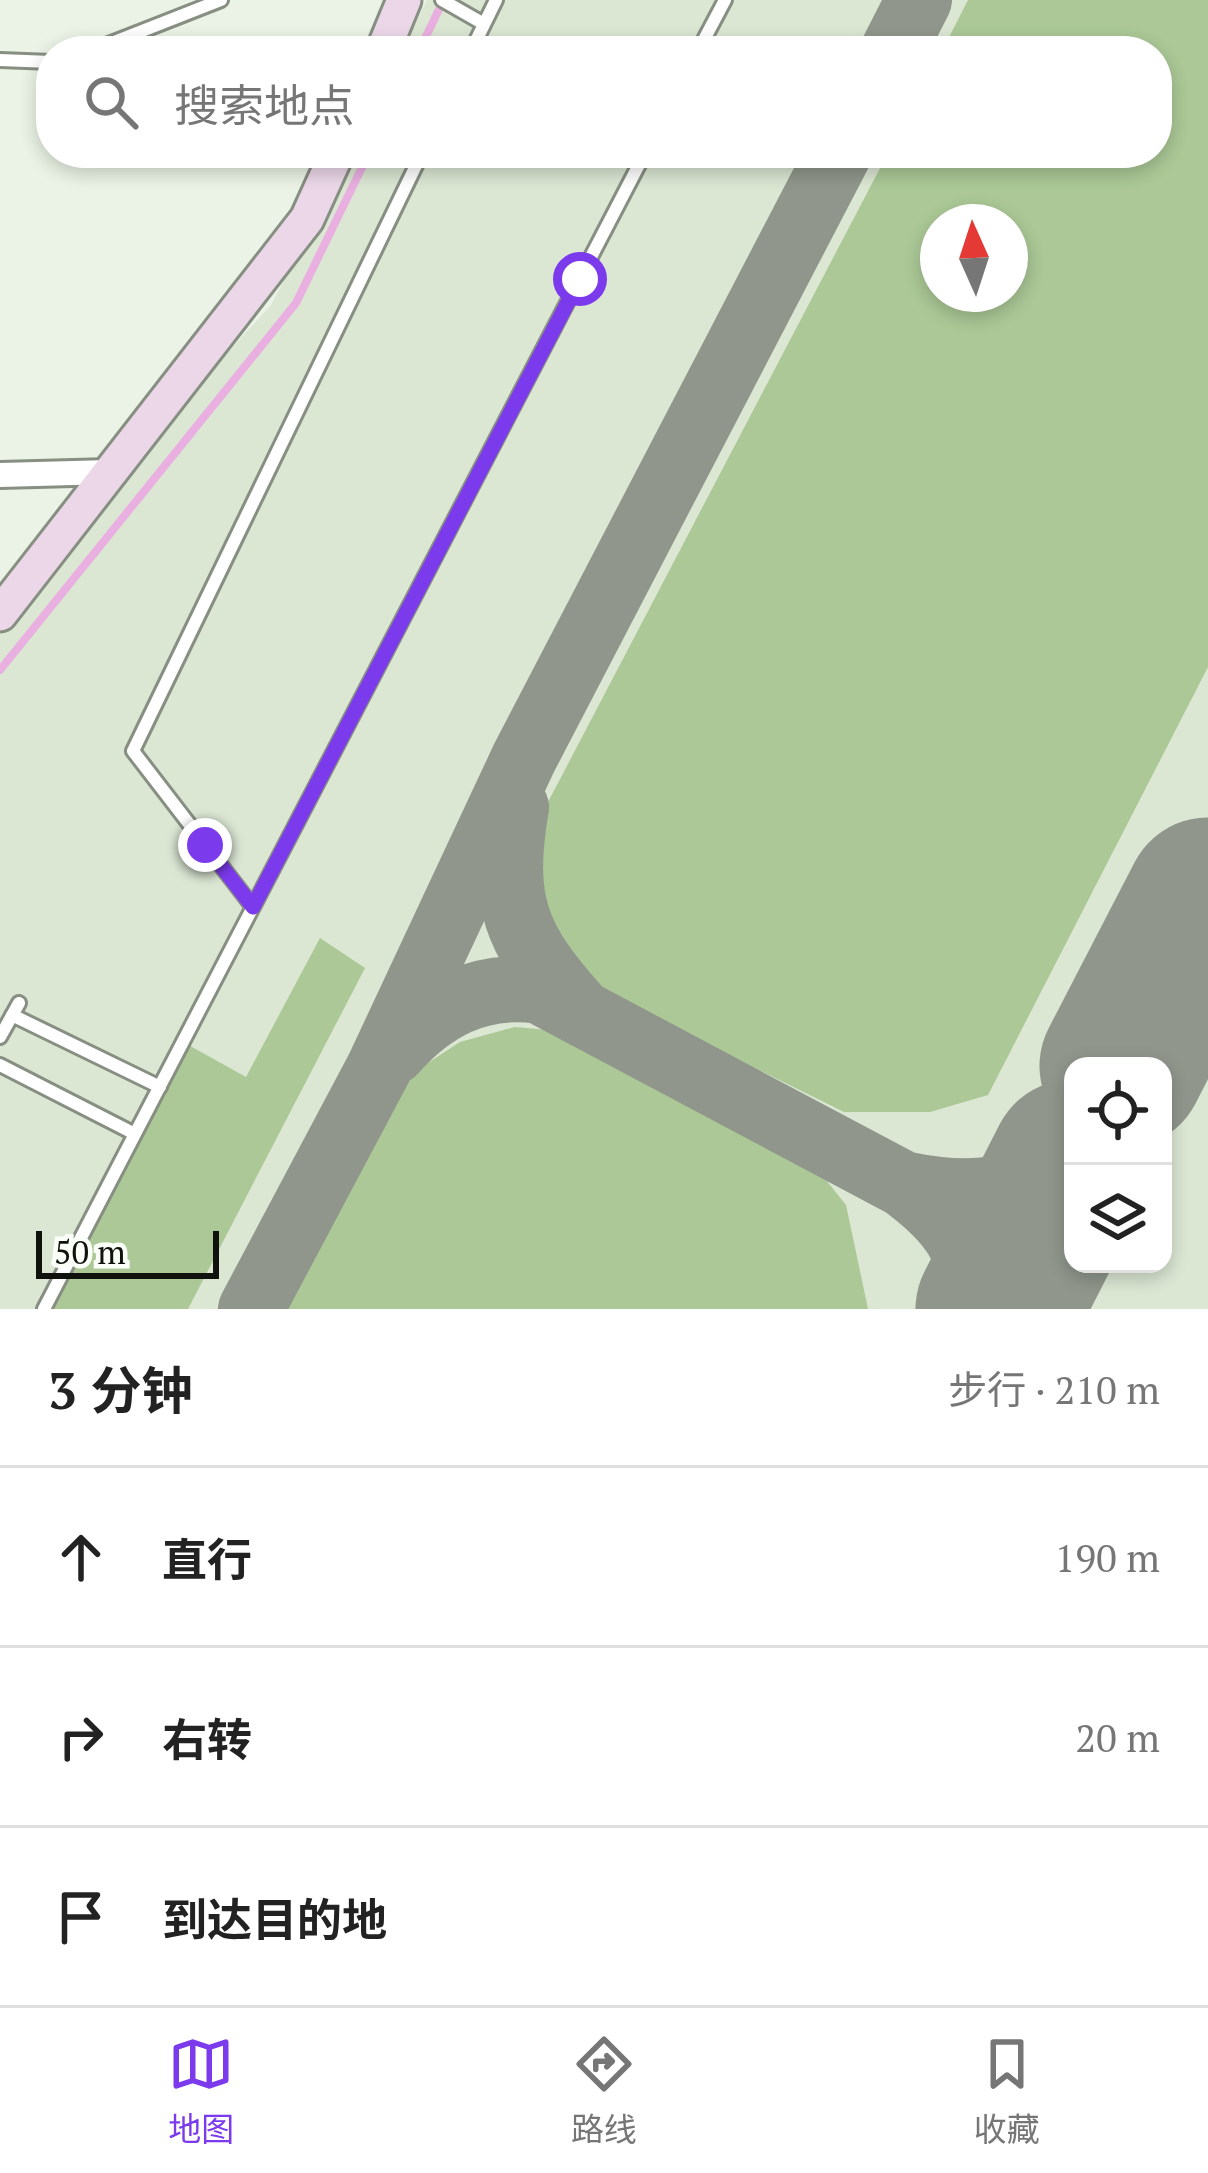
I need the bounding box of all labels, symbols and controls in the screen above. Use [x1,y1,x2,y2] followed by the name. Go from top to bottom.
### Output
[36,36,1172,168] search box
[78,69,144,135] icon: search
[174,75,354,135] text: 搜索地点
[920,204,1028,312] north arrow
[553,252,607,306] route start
[178,818,232,872] route end
[1064,1057,1172,1273] map controls
[1064,1057,1172,1165] button: locate
[1064,1165,1172,1273] button: layers
[36,1225,219,1278] scale bar
[54,1230,126,1273] text: 50 m
[48,1356,193,1424] text: 3 分钟
[948,1363,1160,1415] text: 步行 · 210 m
[48,1524,114,1590] icon: ahead
[162,1529,252,1589] text: 直行
[1055,1531,1160,1583] text: 190 m
[48,1704,114,1770] icon: right
[162,1709,252,1769] text: 右转
[1075,1711,1160,1763] text: 20 m
[48,1884,114,1950] icon: arrive
[162,1889,387,1949] text: 到达目的地
[168,2031,234,2151] tab: 地图
[571,2031,637,2151] tab: 路线
[974,2031,1040,2151] tab: 收藏

